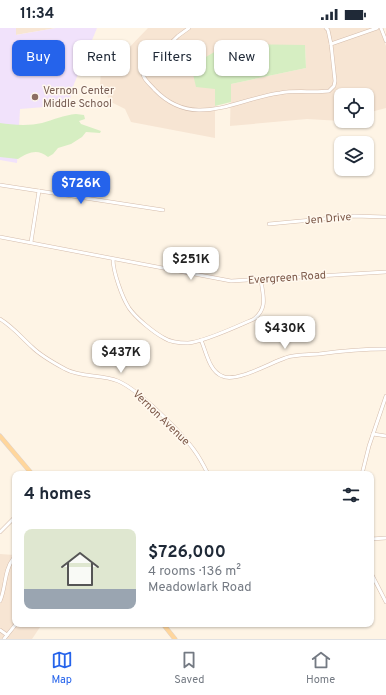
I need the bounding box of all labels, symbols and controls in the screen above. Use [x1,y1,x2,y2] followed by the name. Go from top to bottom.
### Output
[20,5,54,24] text: 11:34
[12,40,65,76] chip: Buy
[73,40,130,76] chip: Rent
[138,40,206,76] chip: Filters
[214,40,269,76] chip: New
[43,84,115,111] place label: Vernon Center Middle School
[334,88,374,176] map controls
[334,88,374,128] button: locate
[30,92,40,102] marker: Vernon Center Middle School
[334,136,374,176] button: layers
[53,171,109,205] pin: $726K
[61,176,101,192] text: $726K
[304,210,352,228] street label: Jen Drive
[163,247,219,281] pin: $251K
[172,252,210,268] text: $251K
[247,268,327,288] street label: Evergreen Road
[257,316,313,350] pin: $430K
[264,321,306,337] text: $430K
[93,340,149,374] pin: $437K
[101,345,141,361] text: $437K
[130,387,193,449] street label: Vernon Avenue
[24,484,91,506] text: 4 homes
[340,484,362,506] icon: filters
[148,542,226,564] text: $726,000
[56,545,104,593] icon: home
[148,564,241,580] text: 4 rooms · 136 m²
[148,580,252,596] text: Meadowlark Road
[51,649,73,687] tab: Map
[174,649,205,687] tab: Saved
[306,649,335,687] tab: Home

